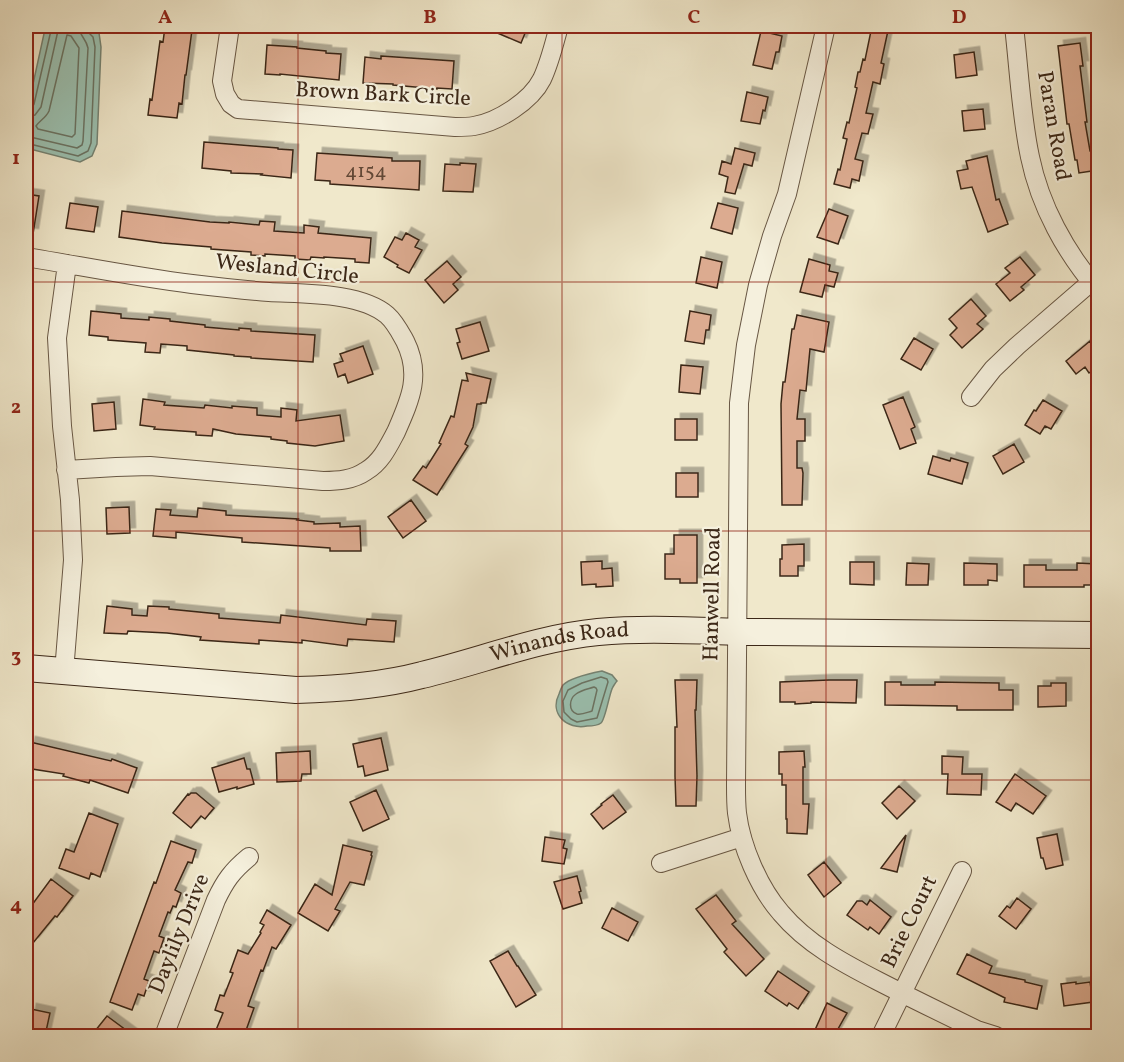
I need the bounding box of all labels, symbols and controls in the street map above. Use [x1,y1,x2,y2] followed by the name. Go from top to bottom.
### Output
[158,4,172,32] text: A
[423,4,437,32] text: B
[688,4,701,32] text: C
[952,4,966,32] text: D
[1028,69,1078,183] street label: Paran Road
[294,75,472,115] street label: Brown Bark Circle
[12,145,20,173] text: 1
[345,158,387,186] house number: 4154
[214,247,360,293] street label: Wesland Circle
[11,394,21,422] text: 2
[696,527,730,661] street label: Hanwell Road
[486,615,630,671] street label: Winands Road
[11,643,21,671] text: 3
[142,869,218,999] street label: Daylily Drive
[874,870,946,974] street label: Brie Court
[10,892,22,920] text: 4

